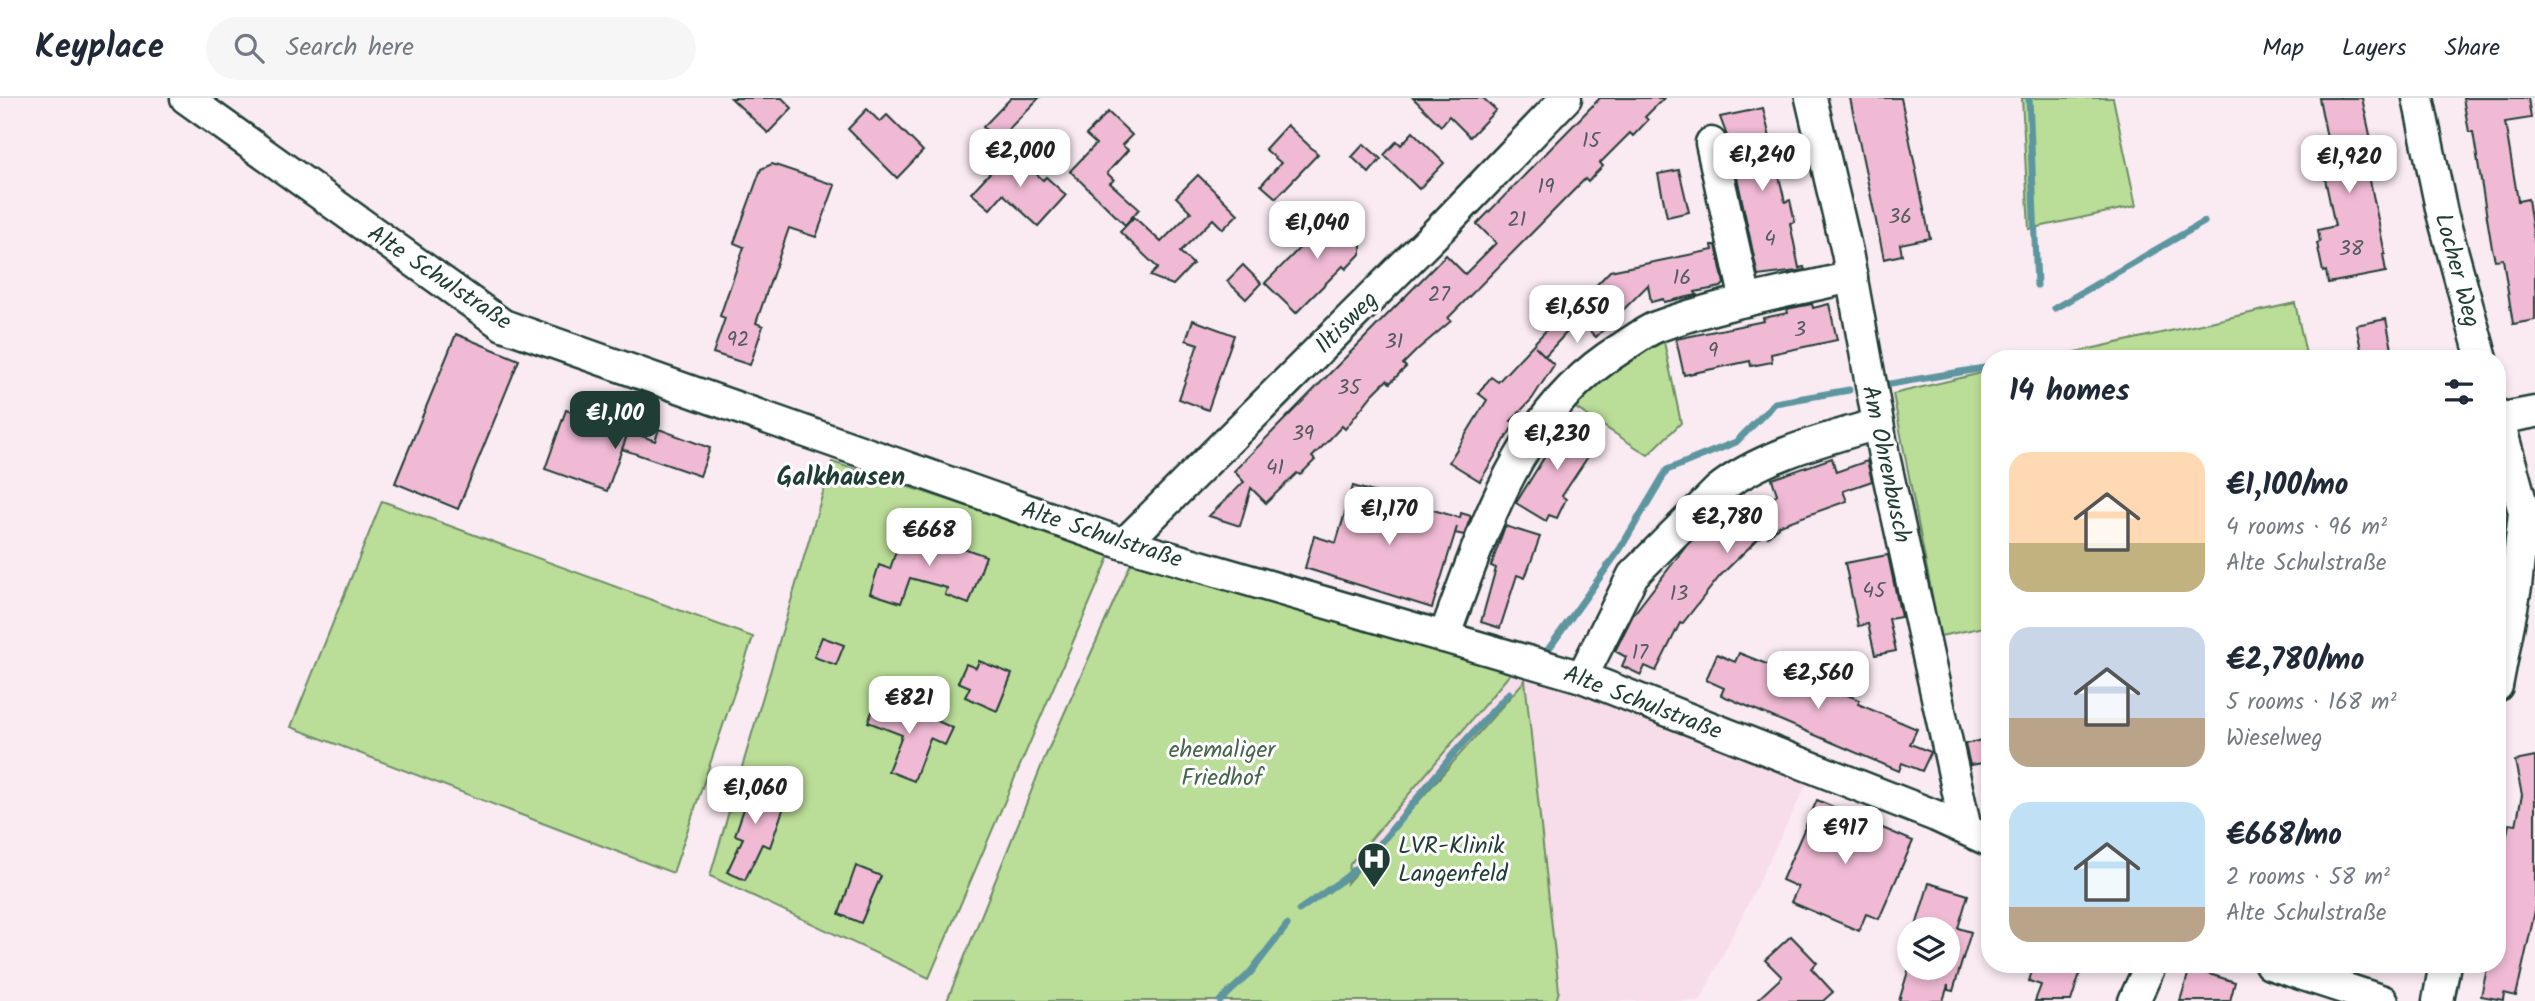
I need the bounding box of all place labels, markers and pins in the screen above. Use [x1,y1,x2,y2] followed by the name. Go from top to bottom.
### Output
[963,130,1077,189] pin: €2,000
[1705,134,1819,193] pin: €1,240
[2292,136,2406,195] pin: €1,920
[1260,202,1374,261] pin: €1,040
[1520,286,1634,345] pin: €1,650
[558,392,672,451] pin: €1,100
[1500,412,1614,472] pin: €1,230
[1332,488,1446,547] pin: €1,170
[1670,496,1784,555] pin: €2,780
[888,508,970,568] pin: €668
[1761,652,1875,711] pin: €2,560
[868,676,950,736] pin: €821
[698,766,812,826] pin: €1,060
[1804,806,1886,866] pin: €917
[1398,827,1509,894] place label: LVR-Klinik Langenfeld
[1355,840,1393,889] hospital icon: LVR-Klinik Langenfeld

